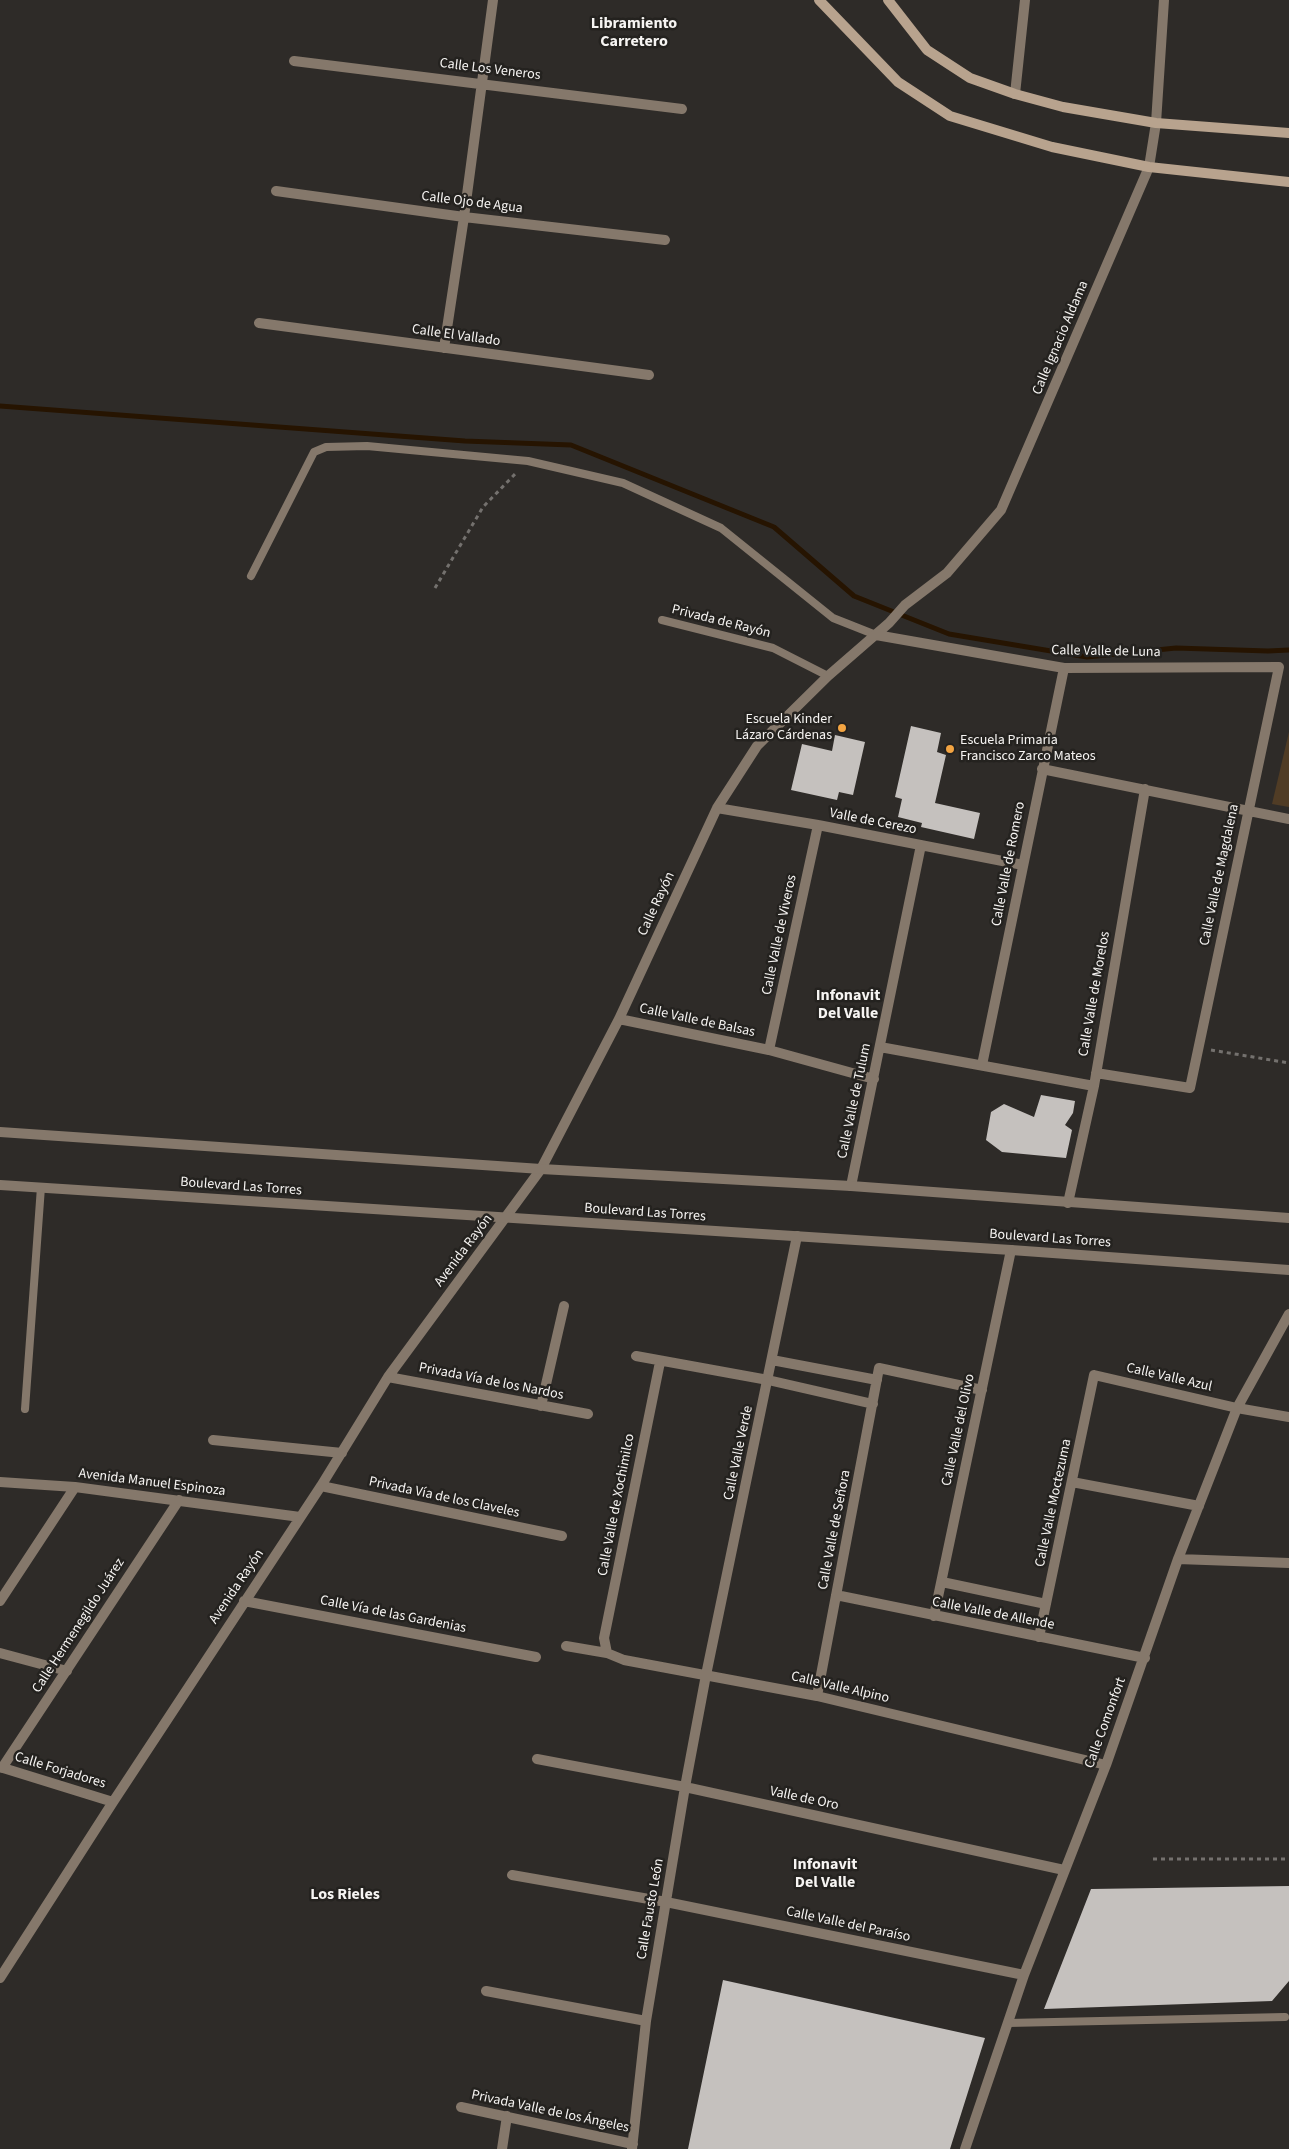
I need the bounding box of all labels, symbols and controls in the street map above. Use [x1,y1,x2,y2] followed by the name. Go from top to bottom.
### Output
[591,14,677,52] district label: Libramiento Carretero
[439,55,541,85] street label: Calle Los Veneros
[420,188,524,218] street label: Calle Ojo de Agua
[1029,278,1093,398] street label: Calle Ignacio Aldama
[411,321,501,351] street label: Calle El Vallado
[670,602,772,642] street label: Privada de Rayón
[1051,643,1161,661] street label: Calle Valle de Luna
[735,712,832,744] place label: Escuela Kinder Lázaro Cárdenas
[836,722,848,734] marker: Escuela Kinder Lázaro Cárdenas
[960,733,1096,766] place label: Escuela Primaria Francisco Zarco Mateos
[944,743,956,755] marker: Escuela Primaria Francisco Zarco Mateos
[989,800,1029,928] street label: Calle Valle de Romero
[1197,803,1243,947] street label: Calle Valle de Magdalena
[828,805,918,839] street label: Valle de Cerezo
[635,869,679,939] street label: Calle Rayón
[759,873,801,997] street label: Calle Valle de Viveros
[1076,930,1114,1058] street label: Calle Valle de Morelos
[816,986,880,1024] district label: Infonavit Del Valle
[638,1001,756,1041] street label: Calle Valle de Balsas
[835,1042,875,1160] street label: Calle Valle de Tulum
[180,1174,302,1200] street label: Boulevard Las Torres
[584,1200,706,1226] street label: Boulevard Las Torres
[431,1211,497,1291] street label: Avenida Rayón
[989,1226,1111,1252] street label: Boulevard Las Torres
[417,1360,565,1404] street label: Privada Vía de los Nardos
[1125,1360,1213,1396] street label: Calle Valle Azul
[939,1372,979,1488] street label: Calle Valle del Olivo
[721,1404,757,1502] street label: Calle Valle Verde
[595,1432,639,1578] street label: Calle Valle de Xochimilco
[1032,1437,1076,1569] street label: Calle Valle Moctezuma
[78,1466,226,1500] street label: Avenida Manuel Espinoza
[815,1469,855,1591] street label: Calle Valle de Señora
[367,1474,521,1522] street label: Privada Vía de los Claveles
[206,1547,268,1627] street label: Avenida Rayón
[29,1556,129,1696] street label: Calle Hermenegildo Juárez
[318,1593,468,1637] street label: Calle Vía de las Gardenias
[930,1594,1056,1634] street label: Calle Valle de Allende
[789,1669,891,1707] street label: Calle Valle Alpino
[1082,1675,1130,1771] street label: Calle Comonfort
[12,1749,108,1793] street label: Calle Forjadores
[768,1784,840,1814] street label: Valle de Oro
[793,1855,857,1893] district label: Infonavit Del Valle
[634,1857,668,1961] street label: Calle Fausto León
[310,1885,380,1905] district label: Los Rieles
[784,1904,912,1946] street label: Calle Valle del Paraíso
[470,2087,630,2137] street label: Privada Valle de los Ángeles

